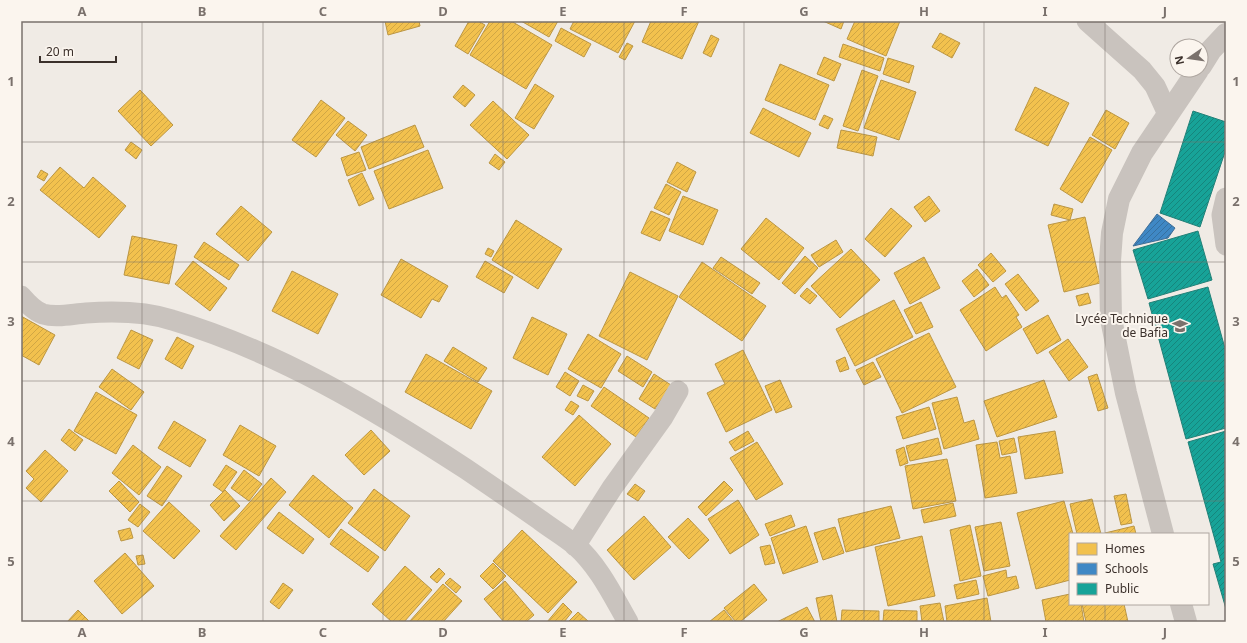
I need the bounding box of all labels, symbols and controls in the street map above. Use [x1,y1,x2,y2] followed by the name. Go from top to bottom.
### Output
[78,2,87,20] text: A
[198,2,206,20] text: B
[319,2,327,20] text: C
[438,2,448,20] text: D
[559,2,567,20] text: E
[680,2,688,20] text: F
[799,2,809,20] text: G
[919,2,929,20] text: H
[1042,2,1048,20] text: I
[1162,2,1167,20] text: J
[40,38,116,64] scale bar
[1169,38,1209,78] north arrow
[46,43,74,60] text: 20 m
[1170,54,1187,66] text: N
[7,72,15,90] text: 1
[1232,72,1240,90] text: 1
[7,192,15,210] text: 2
[1232,192,1240,210] text: 2
[1075,310,1168,341] place label: Lycée Technique de Bafia
[7,312,15,330] text: 3
[1232,312,1240,330] text: 3
[1171,317,1189,335] school or university icon: Lycée Technique de Bafia
[7,432,15,450] text: 4
[1232,432,1240,450] text: 4
[1069,533,1209,605] legend
[1105,540,1145,557] text: Homes
[7,552,15,570] text: 5
[1232,552,1240,570] text: 5
[1105,560,1148,577] text: Schools
[1105,580,1139,597] text: Public
[78,623,87,641] text: A
[198,623,206,641] text: B
[319,623,327,641] text: C
[438,623,448,641] text: D
[559,623,567,641] text: E
[680,623,688,641] text: F
[799,623,809,641] text: G
[919,623,929,641] text: H
[1042,623,1048,641] text: I
[1162,623,1167,641] text: J

